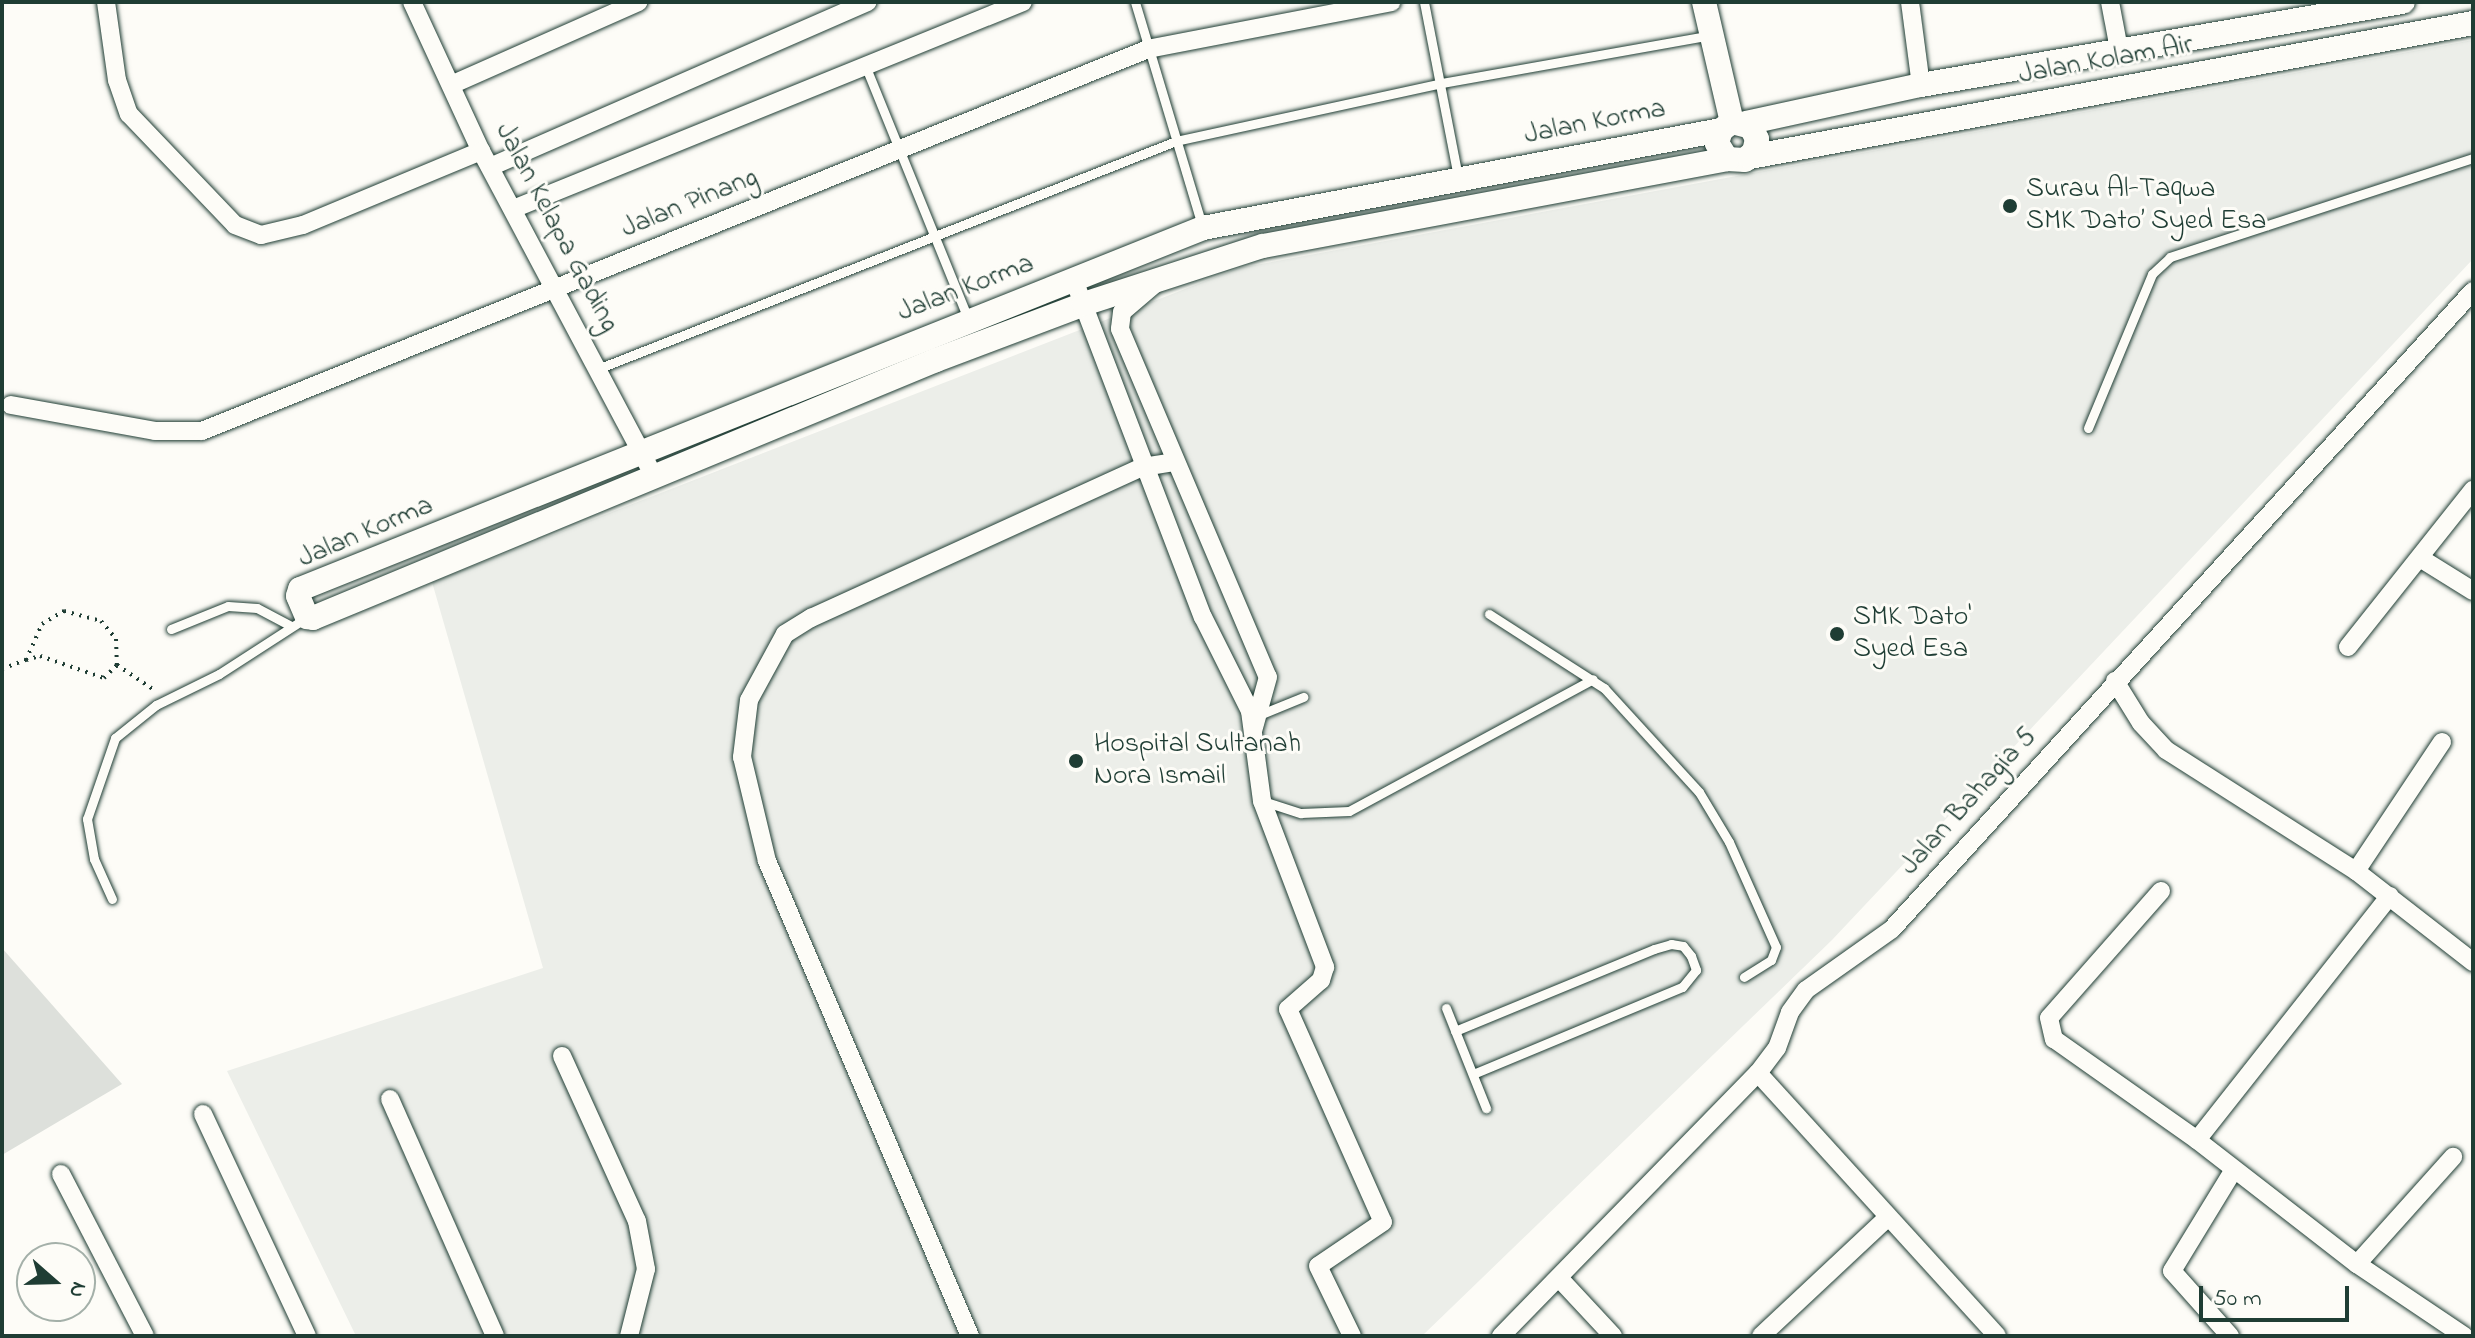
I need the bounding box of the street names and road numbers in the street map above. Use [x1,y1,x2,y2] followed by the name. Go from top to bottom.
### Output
[2016,29,2196,93] street label: Jalan Kolam Air
[1522,93,1668,153] street label: Jalan Korma
[487,117,625,339] street label: Jalan Kelapa Gading
[617,161,763,247] street label: Jalan Pinang
[893,248,1039,330] street label: Jalan Korma
[294,490,438,576] street label: Jalan Korma
[1894,721,2044,883] street label: Jalan Bahagia 5

